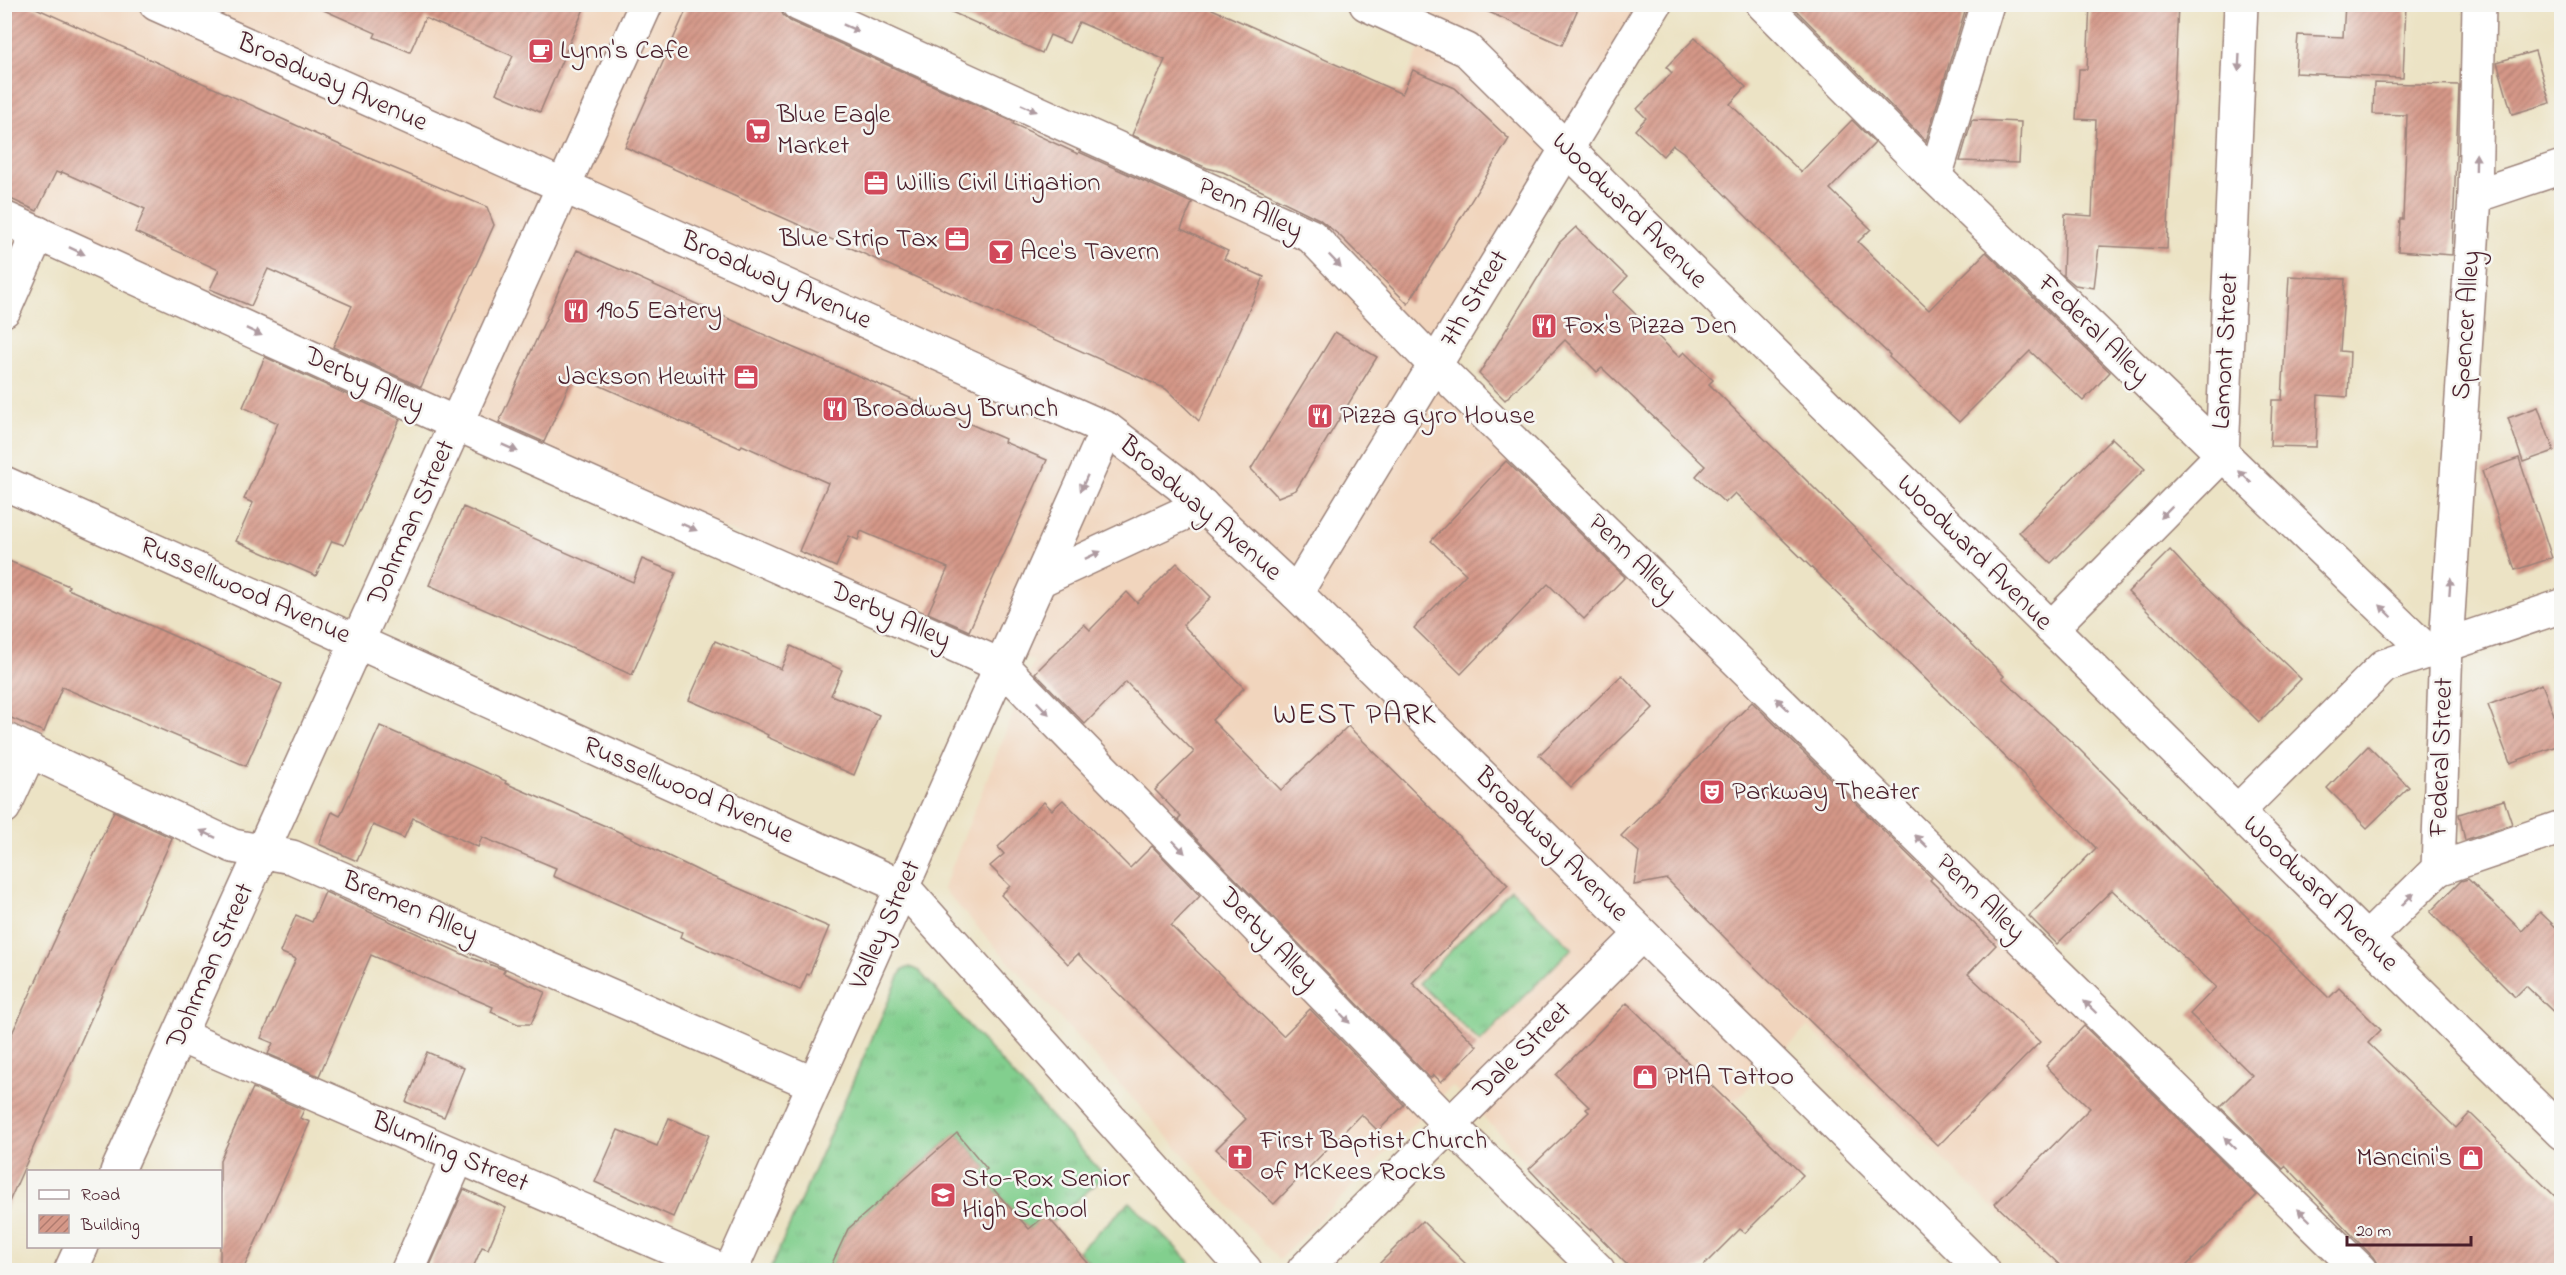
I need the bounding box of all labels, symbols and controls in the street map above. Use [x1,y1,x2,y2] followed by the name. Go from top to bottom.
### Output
[229,23,434,143] street label: Broadway Avenue
[842,24,860,34] one-way arrow
[560,32,690,71] place label: Lynn's Cafe
[526,36,556,66] cafe icon: Lynn's Cafe
[2234,53,2243,72] one-way arrow
[776,96,892,166] place label: Blue Eagle Market
[1020,104,1037,113] one-way arrow
[743,116,773,146] supermarket icon: Blue Eagle Market
[1542,124,1717,299] street label: Woodward Avenue
[2471,153,2481,172] one-way arrow
[896,164,1101,203] place label: Willis Civil Litigation
[861,168,891,198] office icon: Willis Civil Litigation
[1191,168,1309,250] street label: Penn Alley
[778,220,938,259] place label: Blue Strip Tax
[673,221,878,341] street label: Broadway Avenue
[942,224,972,254] office icon: Blue Strip Tax
[1020,233,1159,272] place label: Ace's Tavern
[986,237,1016,267] bar icon: Ace's Tavern
[1431,243,1519,355] street label: 7th Street
[68,246,85,255] one-way arrow
[2442,249,2492,401] street label: Spencer Alley
[1328,253,1342,268] one-way arrow
[2027,265,2158,394] street label: Federal Alley
[2202,272,2250,430] street label: Lamont Street
[596,292,722,331] place label: 1905 Eatery
[561,296,591,326] restaurant icon: 1905 Eatery
[1563,307,1737,346] place label: Fox's Pizza Den
[1529,311,1559,341] restaurant icon: Fox's Pizza Den
[246,327,263,336] one-way arrow
[296,337,431,427] street label: Derby Alley
[558,358,726,397] place label: Jackson Hewitt
[731,362,761,392] office icon: Jackson Hewitt
[853,390,1058,429] place label: Broadway Brunch
[820,394,850,424] restaurant icon: Broadway Brunch
[1340,397,1536,436] place label: Pizza Gyro House
[1305,401,1335,431] restaurant icon: Pizza Gyro House
[1109,426,1291,592] street label: Broadway Avenue
[358,434,466,613] street label: Dohrman Street
[502,443,520,453] one-way arrow
[1887,466,2062,641] street label: Woodward Avenue
[2237,470,2252,484] one-way arrow
[1079,474,1088,491] one-way arrow
[2159,504,2173,518] one-way arrow
[1578,505,1686,611] street label: Penn Alley
[680,522,698,532] one-way arrow
[133,527,358,655] street label: Russellwood Avenue
[1085,551,1102,560] one-way arrow
[822,572,957,660] street label: Derby Alley
[2445,578,2454,597] one-way arrow
[2379,605,2393,619] one-way arrow
[2420,677,2464,838] street label: Federal Street
[1273,694,1437,738] district label: WEST PARK
[1775,698,1789,712] one-way arrow
[1035,700,1049,714] one-way arrow
[576,727,801,855] street label: Russellwood Avenue
[1464,758,1638,932] street label: Broadway Avenue
[1732,773,1920,812] place label: Parkway Theater
[1697,777,1727,807] theatre icon: Parkway Theater
[2233,807,2408,982] street label: Woodward Avenue
[199,830,216,839] one-way arrow
[1915,834,1929,848] one-way arrow
[1171,840,1185,854] one-way arrow
[1926,845,2034,951] street label: Penn Alley
[840,854,932,997] street label: Valley Street
[335,861,484,954] street label: Bremen Alley
[157,877,265,1056] street label: Dohrman Street
[1208,878,1327,999] street label: Derby Alley
[2400,892,2414,906] one-way arrow
[1464,993,1581,1110] street label: Dale Street
[2084,1000,2098,1014] one-way arrow
[1337,1009,1351,1024] one-way arrow
[1664,1058,1794,1097] place label: PMA Tattoo
[1630,1062,1660,1092] shop icon: PMA Tattoo
[365,1102,535,1204] street label: Blumling Street
[1259,1122,1487,1192] place label: First Baptist Church of McKees Rocks
[2222,1136,2237,1150] one-way arrow
[2356,1139,2452,1178] place label: Mancini's
[1225,1142,1255,1172] church icon: First Baptist Church of McKees Rocks
[2456,1143,2486,1173] shop icon: Mancini's
[962,1160,1131,1230] place label: Sto-Rox Senior High School
[27,1170,222,1248] legend
[928,1180,958,1210] school or university icon: Sto-Rox Senior High School
[81,1183,120,1209] text: Road
[2297,1209,2311,1223] one-way arrow
[2347,1209,2472,1247] scale bar
[80,1213,140,1240] text: Building
[2356,1219,2391,1245] text: 20 m

